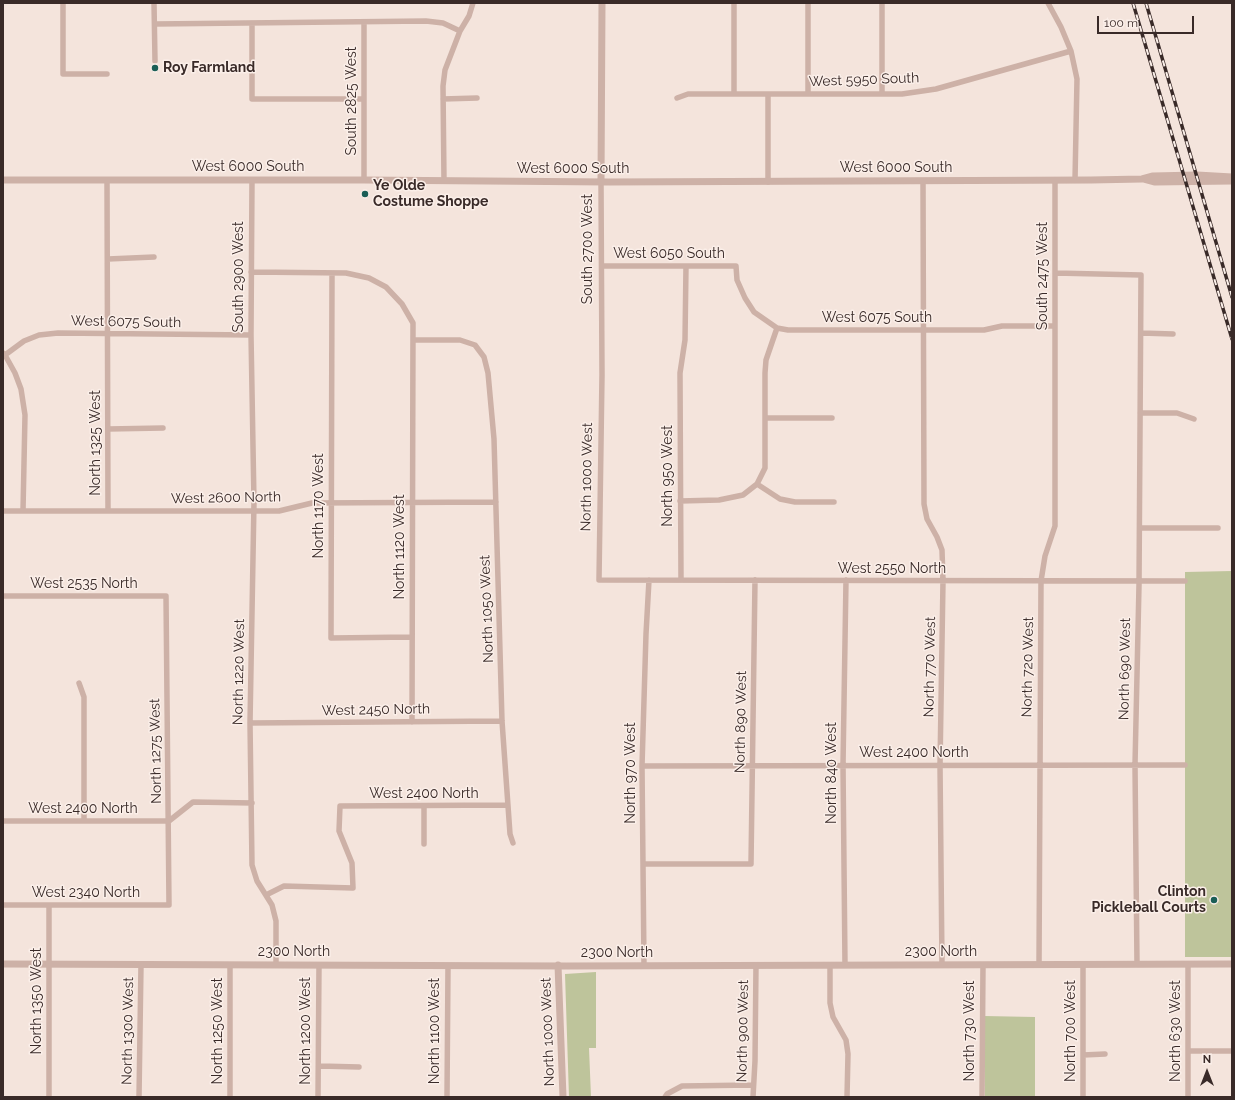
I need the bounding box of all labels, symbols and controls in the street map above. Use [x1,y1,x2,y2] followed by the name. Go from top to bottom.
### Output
[1099,8,1196,34] scale bar
[1104,16,1138,30] text: 100 m
[344,46,360,156] street label: South 2825 West
[163,60,255,76] place label: Roy Farmland
[150,63,160,73] marker: Roy Farmland
[808,70,920,90] street label: West 5950 South
[192,159,304,175] street label: West 6000 South
[840,160,952,176] street label: West 6000 South
[517,161,629,177] street label: West 6000 South
[373,178,488,210] place label: Ye Olde Costume Shoppe
[360,189,370,199] marker: Ye Olde Costume Shoppe
[580,194,596,304] street label: South 2700 West
[231,221,247,333] street label: South 2900 West
[1035,222,1051,330] street label: South 2475 West
[613,246,725,262] street label: West 6050 South
[822,310,932,326] street label: West 6075 South
[71,313,181,331] street label: West 6075 South
[88,390,104,496] street label: North 1325 West
[578,422,596,532] street label: North 1000 West
[660,425,676,527] street label: North 950 West
[311,453,327,559] street label: North 1170 West
[171,489,281,507] street label: West 2600 North
[392,494,408,600] street label: North 1120 West
[477,555,497,663] street label: North 1050 West
[838,561,946,577] street label: West 2550 North
[30,576,138,592] street label: West 2535 North
[921,616,939,718] street label: North 770 West
[1019,617,1037,717] street label: North 720 West
[1116,618,1134,720] street label: North 690 West
[230,619,248,725] street label: North 1220 West
[732,671,750,773] street label: North 890 West
[147,698,165,804] street label: North 1275 West
[322,701,430,719] street label: West 2450 North
[623,722,639,824] street label: North 970 West
[824,722,840,824] street label: North 840 West
[859,745,969,761] street label: West 2400 North
[369,786,479,802] street label: West 2400 North
[28,801,138,817] street label: West 2400 North
[1092,884,1206,916] place label: Clinton Pickleball Courts
[32,885,140,901] street label: West 2340 North
[1209,895,1219,905] marker: Clinton Pickleball Courts
[258,944,330,960] street label: 2300 North
[905,944,977,960] street label: 2300 North
[581,945,653,961] street label: 2300 North
[29,948,45,1054] street label: North 1350 West
[119,977,137,1085] street label: North 1300 West
[298,977,314,1085] street label: North 1200 West
[538,977,558,1087] street label: North 1000 West
[210,978,226,1084] street label: North 1250 West
[427,978,443,1084] street label: North 1100 West
[734,980,752,1082] street label: North 900 West
[1063,980,1079,1082] street label: North 700 West
[1168,980,1184,1082] street label: North 630 West
[962,981,978,1081] street label: North 730 West
[1187,1052,1227,1092] north arrow
[1203,1053,1211,1066] text: N

